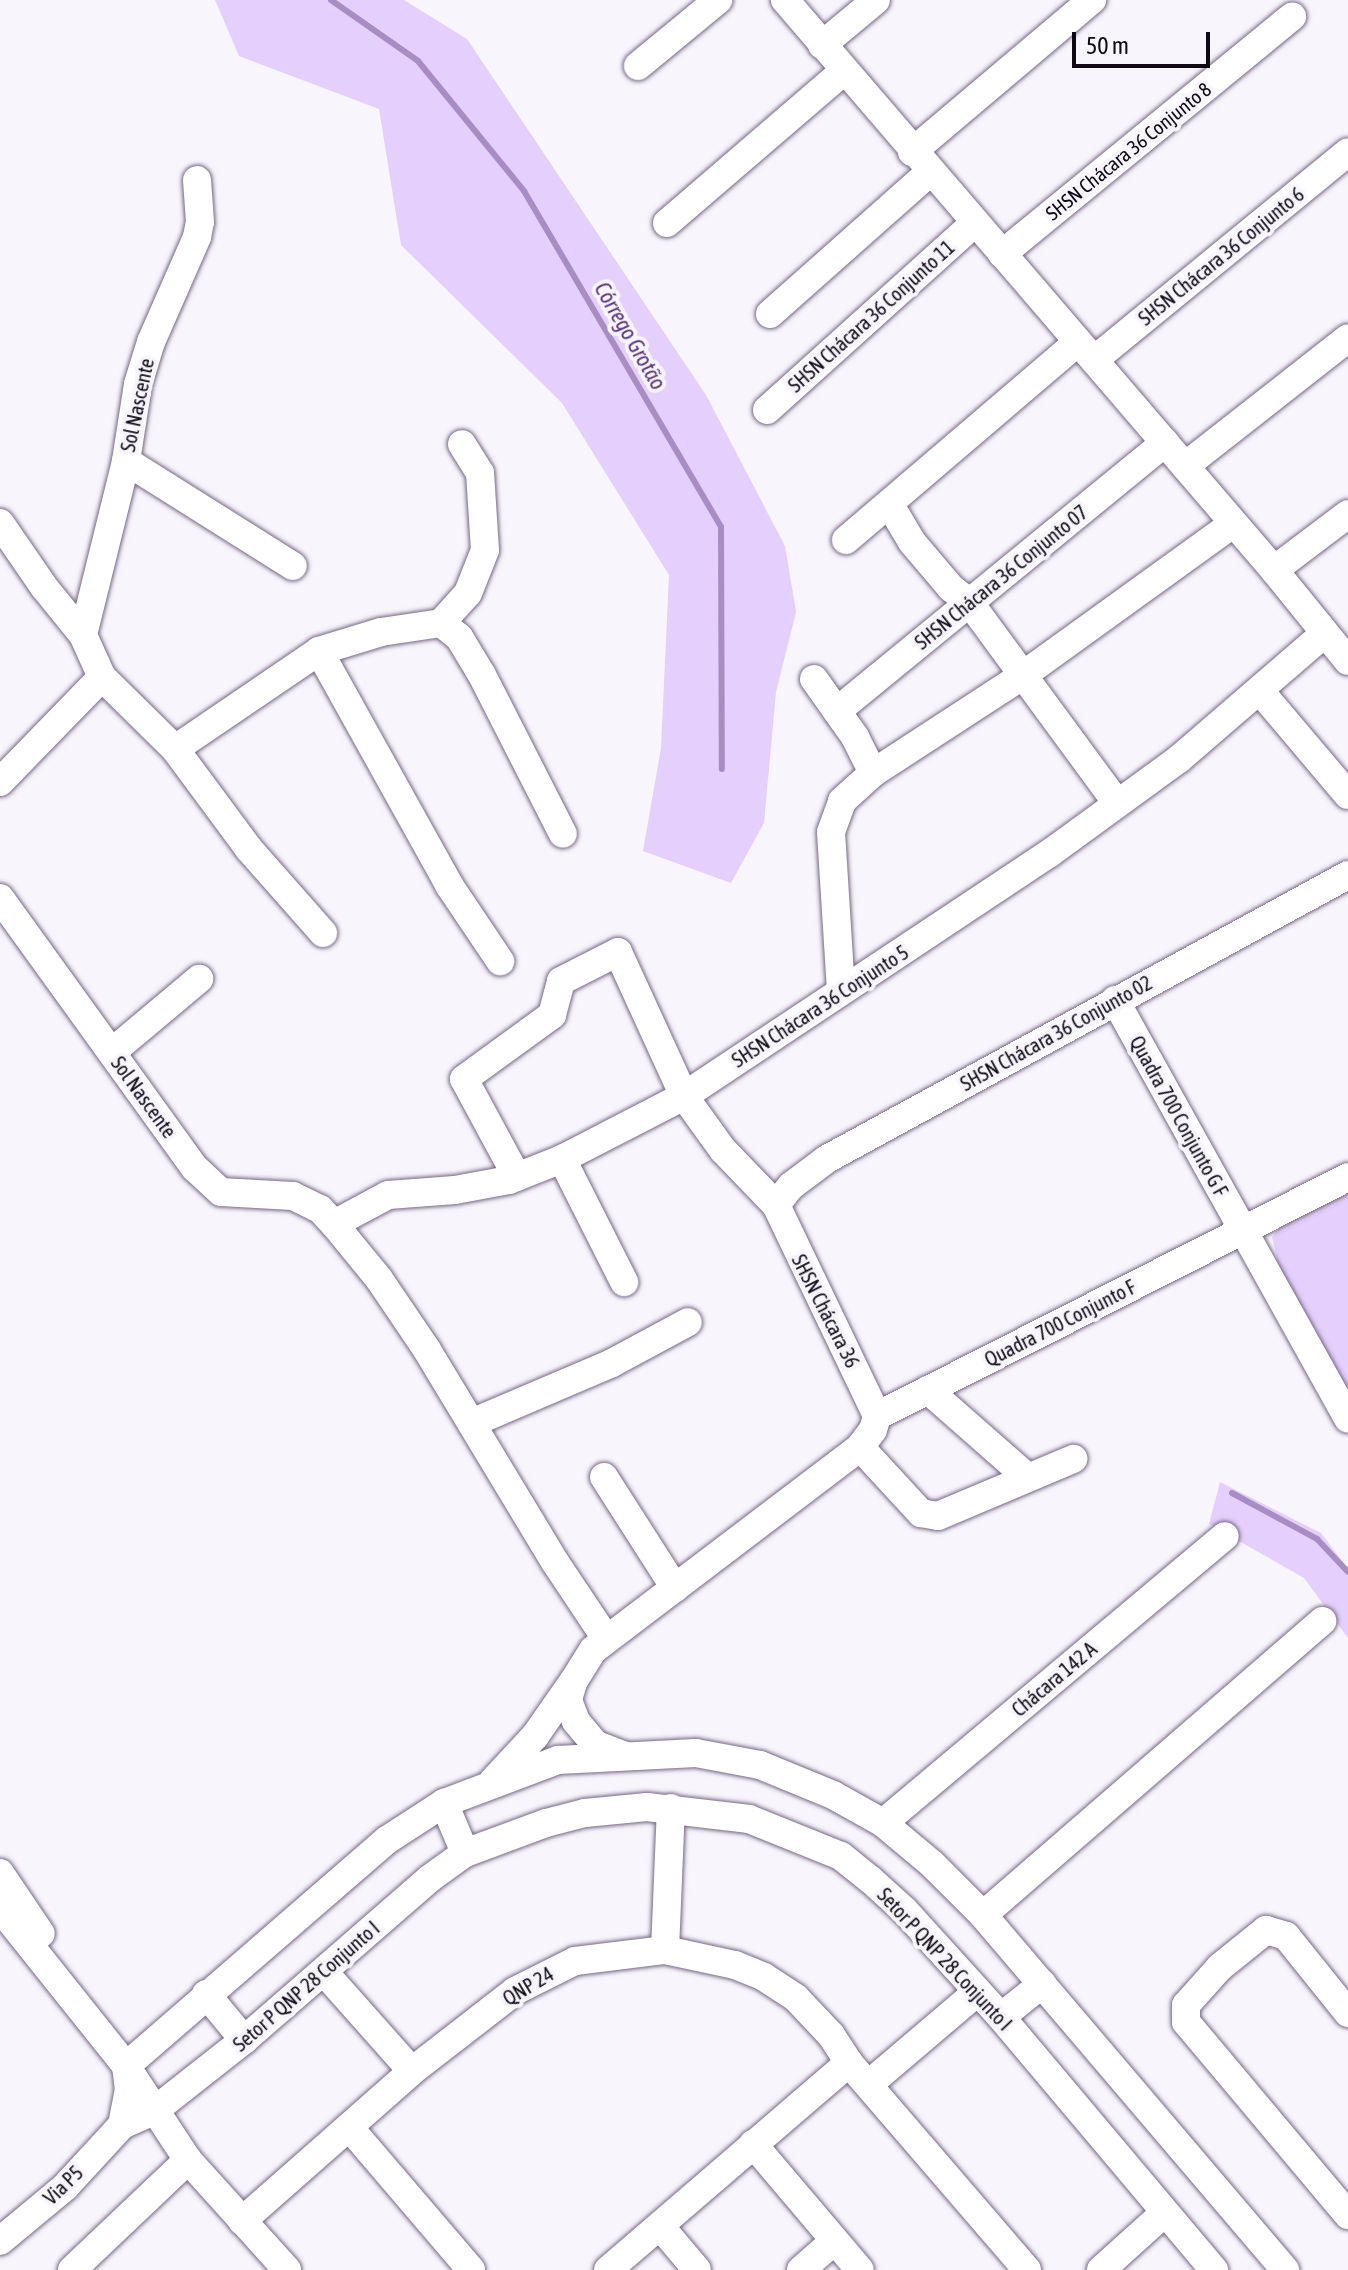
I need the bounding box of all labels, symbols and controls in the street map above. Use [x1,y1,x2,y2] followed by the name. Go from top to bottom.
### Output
[1076,16,1214,66] scale bar
[1086,32,1129,59] text: 50 m
[1040,77,1216,225] street label: SHSN Chácara 36 Conjunto 8
[1133,182,1309,330] street label: SHSN Chácara 36 Conjunto 6
[783,235,959,397] street label: SHSN Chácara 36 Conjunto 11
[589,277,671,395] water label: Córrego Grotão
[115,356,159,454] street label: Sol Nascente
[910,500,1092,654] street label: SHSN Chácara 36 Conjunto 07
[727,940,913,1072] street label: SHSN Chácara 36 Conjunto 5
[956,970,1156,1096] street label: SHSN Chácara 36 Conjunto 02
[1125,1032,1233,1200] street label: Quadra 700 Conjunto G F
[106,1052,182,1142] street label: Sol Nascente
[787,1250,865,1372] street label: SHSN Chácara 36
[980,1275,1140,1371] street label: Quadra 700 Conjunto F
[1007,1637,1101,1721] street label: Chácara 142 A
[873,1883,1017,2035] street label: Setor P QNP 28 Conjunto I
[228,1916,384,2056] street label: Setor P QNP 28 Conjunto I
[498,1962,558,2010] street label: QNP 24
[38,2161,88,2209] street label: Via P5

